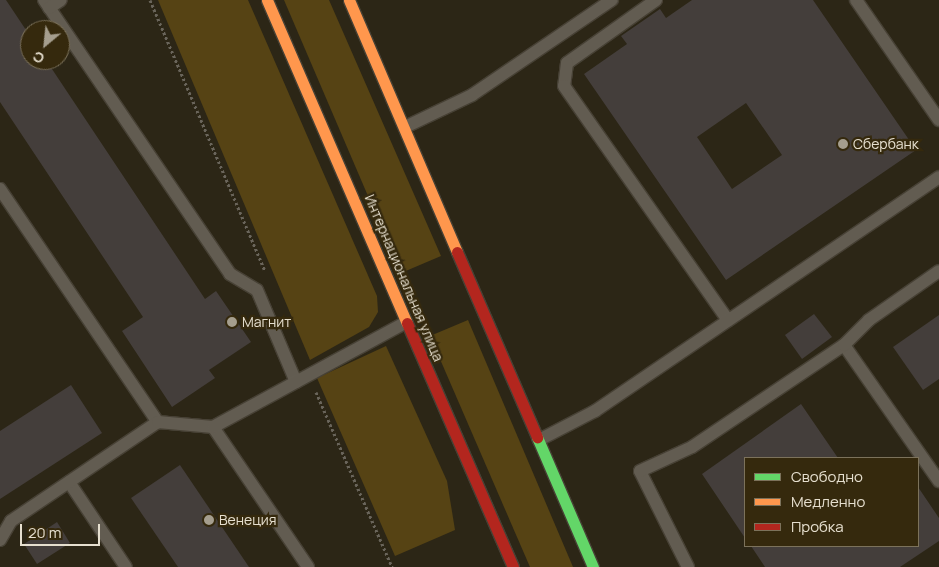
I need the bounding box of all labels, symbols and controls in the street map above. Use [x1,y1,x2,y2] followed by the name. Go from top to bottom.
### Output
[20,20,70,70] north arrow
[29,47,47,69] text: С
[853,136,919,152] place label: Сбербанк
[837,138,849,150] marker: Сбербанк
[361,192,447,364] street label: Интернациональная улица
[242,314,291,330] place label: Магнит
[226,316,238,328] marker: Магнит
[744,457,919,547] legend
[791,466,863,487] text: Свободно
[791,491,865,512] text: Медленно
[219,512,277,528] place label: Венеция
[22,514,102,546] scale bar
[203,514,215,526] marker: Венеция
[791,516,844,537] text: Пробка
[28,522,61,543] text: 20 m

